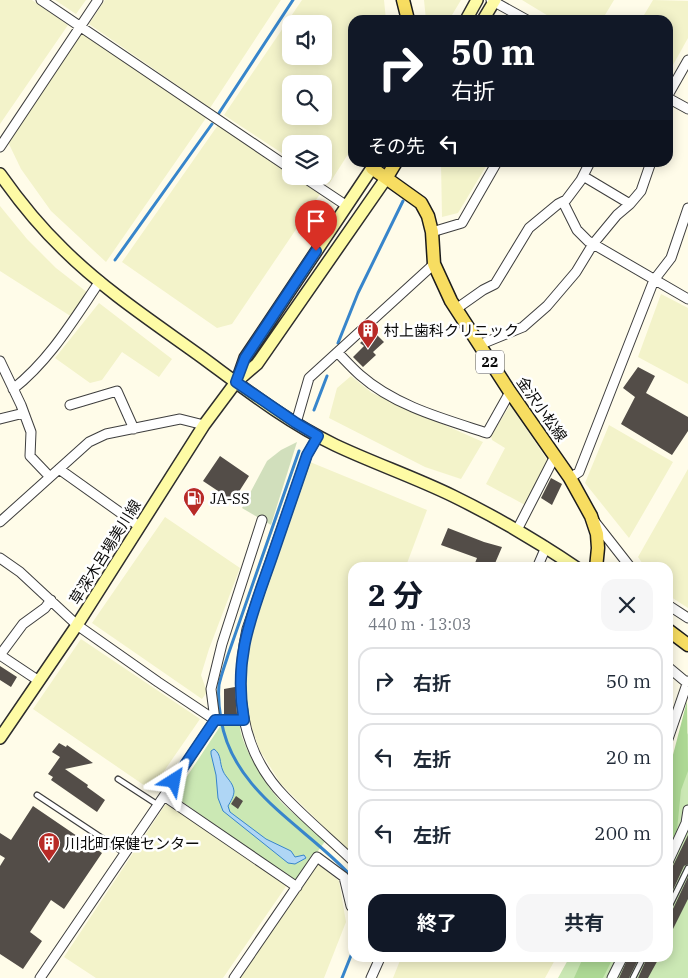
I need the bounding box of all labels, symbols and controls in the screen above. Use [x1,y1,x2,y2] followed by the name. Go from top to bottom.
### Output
[282,15,332,185] map controls
[282,15,332,65] button: sound
[451,29,535,75] text: 50 m
[368,35,433,100] icon: right
[282,75,332,125] button: search
[451,76,495,105] text: 右折
[435,130,463,158] icon: left
[368,134,425,158] text: その先
[282,135,332,185] button: layers
[295,200,337,251] pin
[302,207,330,235] icon: arrive
[356,318,380,349] building icon: 村上歯科クリニック
[384,321,519,340] place label: 村上歯科クリニック
[476,351,504,374] road number: 22
[513,373,571,445] street label: 金沢小松線
[182,486,206,517] fuel station icon: JA-SS
[210,489,250,508] place label: JA-SS
[65,496,145,608] street label: 草深木呂場美川線
[368,575,423,614] text: 2 分
[601,579,653,631] button: close
[368,614,471,634] text: 440 m · 13:03
[370,667,398,695] icon: right
[606,669,651,693] text: 50 m
[413,671,451,695] text: 右折
[370,743,398,771] icon: left
[606,745,651,769] text: 20 m
[413,747,451,771] text: 左折
[147,754,199,806] position arrow
[370,819,398,847] icon: left
[594,821,651,845] text: 200 m
[413,823,451,847] text: 左折
[37,831,61,862] building icon: 川北町保健センター
[65,834,200,853] place label: 川北町保健センター
[368,894,506,952] button: 終了
[516,894,653,952] button: 共有

